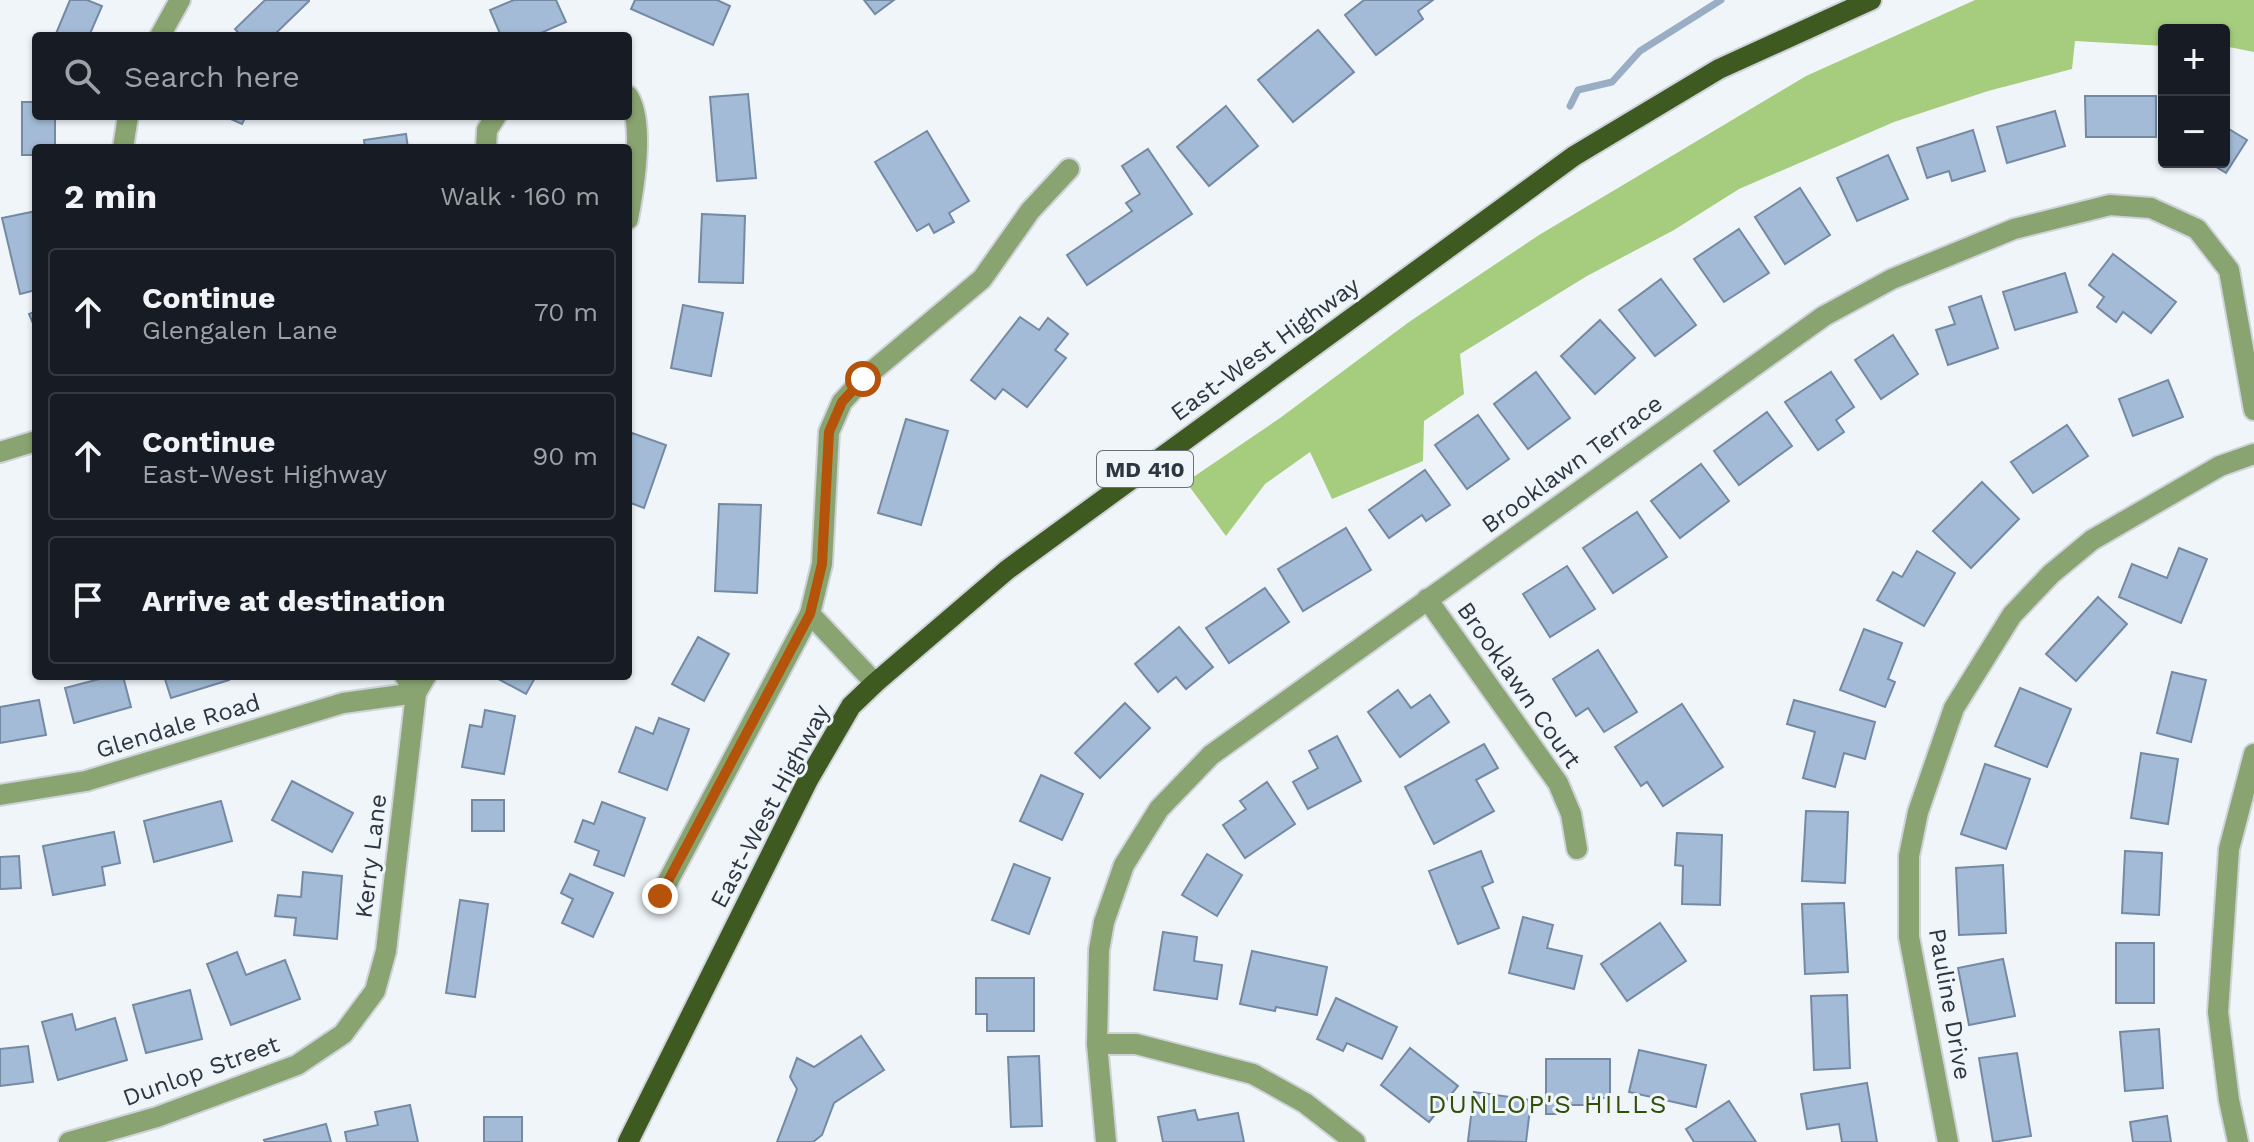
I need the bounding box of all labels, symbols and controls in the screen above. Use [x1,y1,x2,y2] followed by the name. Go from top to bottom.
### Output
[2158,24,2230,168] map controls
[2158,24,2230,96] button: +
[32,32,632,120] search box
[60,54,104,98] icon: search
[124,59,300,94] text: Search here
[2158,96,2230,168] button: −
[64,176,157,216] text: 2 min
[440,181,600,211] text: Walk · 160 m
[1165,271,1365,427] street label: East-West Highway
[142,280,275,315] text: Continue
[66,290,110,334] icon: ahead
[534,297,598,327] text: 70 m
[142,315,338,345] text: Glengalen Lane
[845,361,881,397] route start
[1476,389,1668,539] street label: Brooklawn Terrace
[142,424,275,459] text: Continue
[66,434,110,478] icon: ahead
[532,441,598,471] text: 90 m
[1097,451,1193,487] road number: MD 410
[142,459,387,489] text: East-West Highway
[66,578,110,622] icon: arrive
[142,583,446,618] text: Arrive at destination
[1451,597,1587,773] street label: Brooklawn Court
[93,688,263,764] street label: Glendale Road
[705,699,836,912] street label: East-West Highway
[350,792,392,920] street label: Kerry Lane
[642,878,678,914] route end
[1923,926,1977,1082] street label: Pauline Drive
[119,1030,283,1112] street label: Dunlop Street
[1428,1089,1668,1119] district label: DUNLOP'S HILLS

